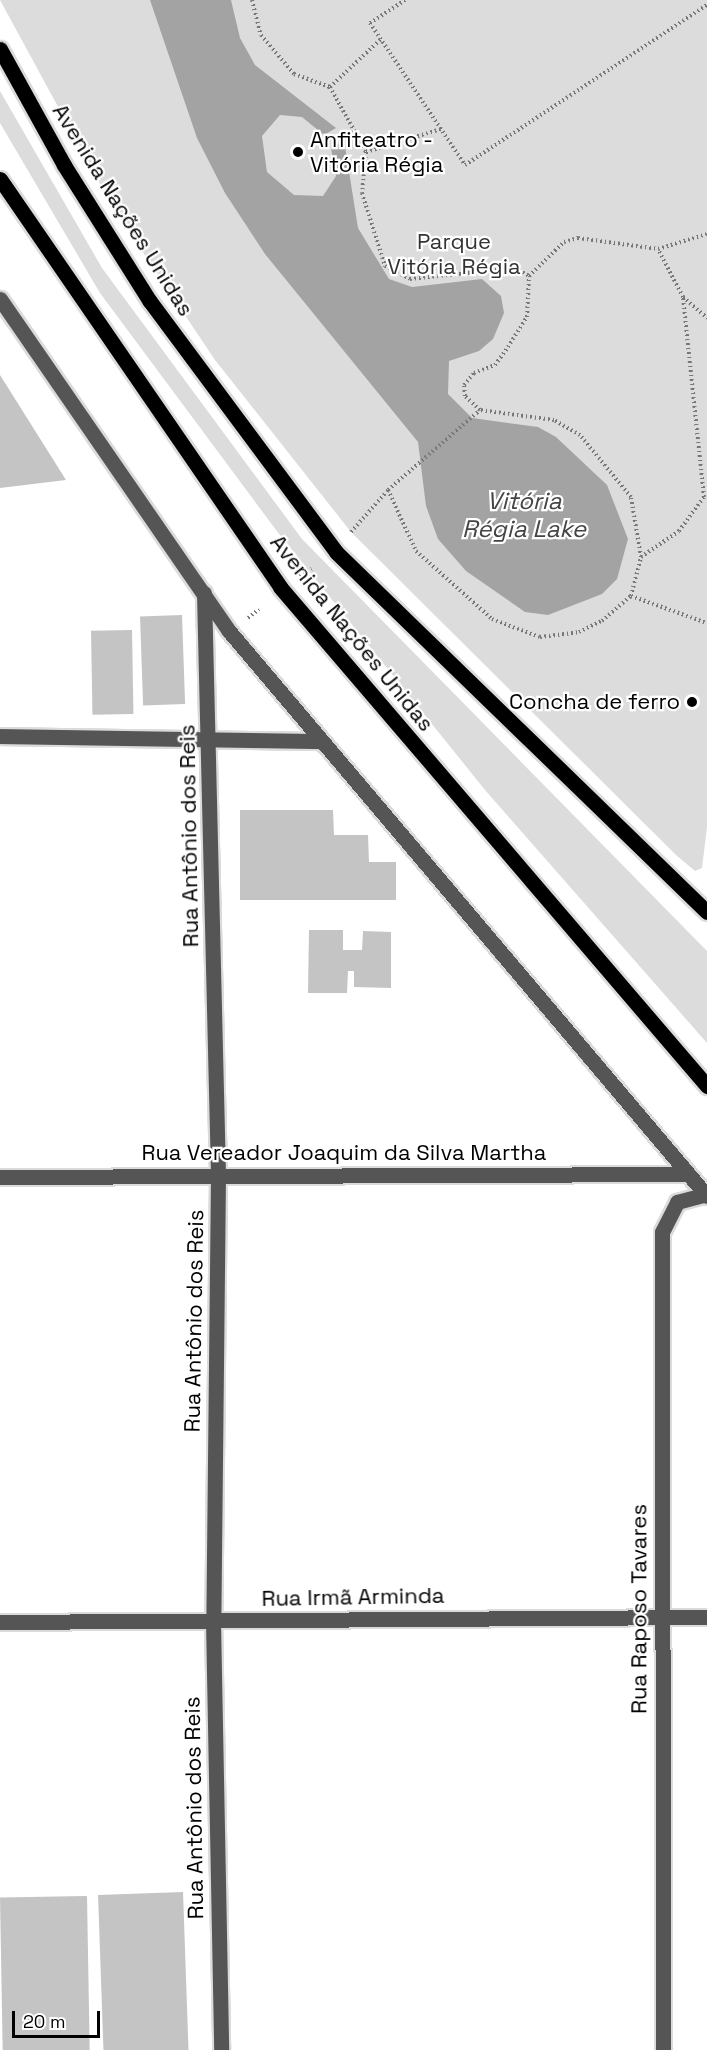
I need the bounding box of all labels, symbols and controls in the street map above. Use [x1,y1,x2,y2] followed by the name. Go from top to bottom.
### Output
[47,99,199,321] street label: Avenida Nações Unidas
[310,126,443,178] place label: Anfiteatro - Vitória Régia
[291,145,305,159] marker: Anfiteatro - Vitória Régia
[387,228,521,280] park label: Parque Vitória Régia
[462,487,586,543] water label: Vitória Régia Lake
[265,529,439,737] street label: Avenida Nações Unidas
[509,689,680,715] place label: Concha de ferro
[685,695,699,709] marker: Concha de ferro
[174,724,204,948] street label: Rua Antônio dos Reis
[141,1140,547,1166] street label: Rua Vereador Joaquim da Silva Martha
[179,1209,209,1433] street label: Rua Antônio dos Reis
[626,1504,652,1714] street label: Rua Raposo Tavares
[261,1582,445,1612] street label: Rua Irmã Arminda
[179,1696,209,1920] street label: Rua Antônio dos Reis
[15,1999,104,2037] scale bar
[23,2010,66,2033] text: 20 m

